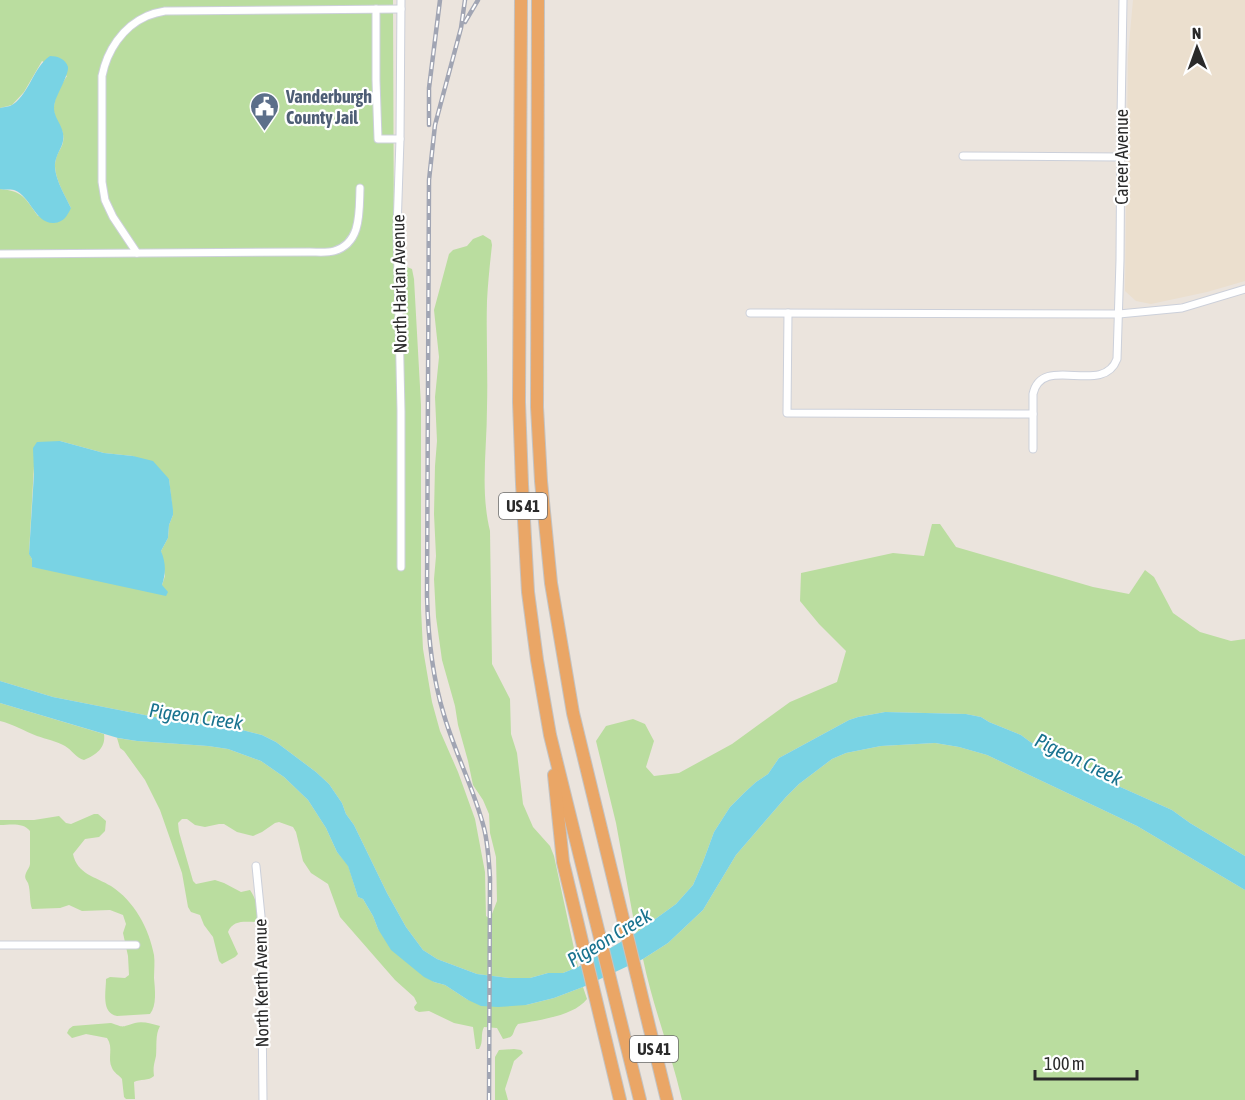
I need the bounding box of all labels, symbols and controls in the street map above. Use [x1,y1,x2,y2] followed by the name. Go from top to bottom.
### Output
[1167,18,1227,78] north arrow
[1192,24,1202,42] text: N
[285,86,372,128] place label: Vanderburgh County Jail
[249,90,281,132] public building icon: Vanderburgh County Jail
[1111,109,1132,205] street label: Career Avenue
[387,214,411,354] street label: North Harlan Avenue
[499,493,547,519] road number: US 41
[148,698,245,734] water label: Pigeon Creek
[1032,728,1127,790] water label: Pigeon Creek
[563,903,656,971] water label: Pigeon Creek
[249,919,273,1047] street label: North Kerth Avenue
[630,1036,678,1062] road number: US 41
[1035,1043,1137,1081] scale bar
[1044,1053,1085,1074] text: 100 m

